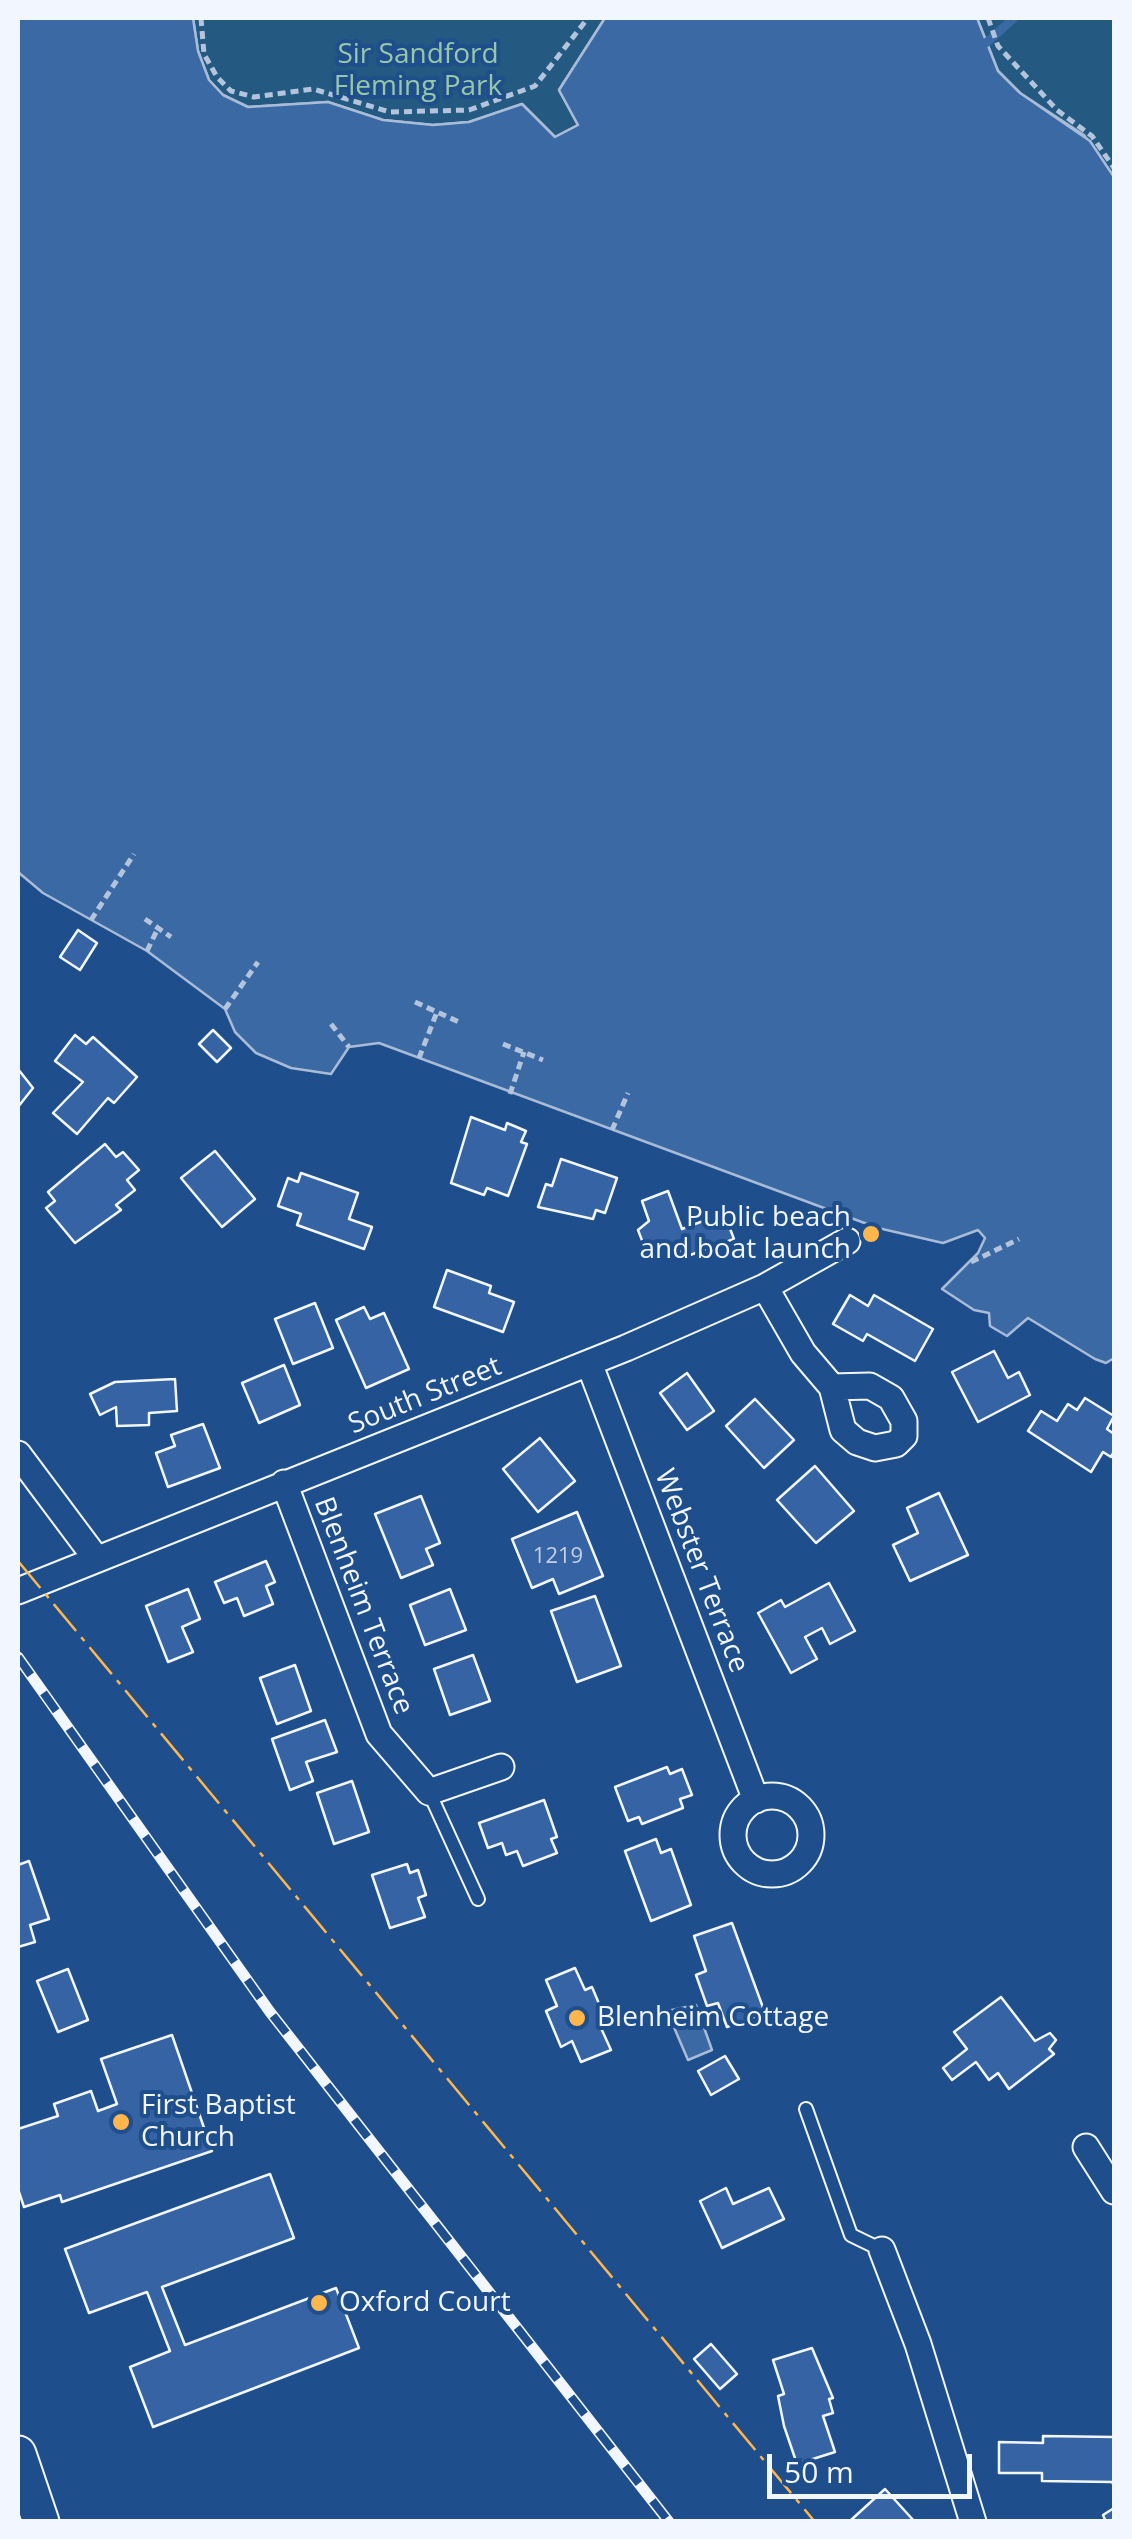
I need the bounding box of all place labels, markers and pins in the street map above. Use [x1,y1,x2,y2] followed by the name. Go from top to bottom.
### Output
[640,1201,851,1267] place label: Public beach and boat launch
[860,1223,882,1245] marker: Public beach and boat launch
[597,2001,829,2035] place label: Blenheim Cottage
[566,2007,588,2029] marker: Blenheim Cottage
[141,2089,296,2155] place label: First Baptist Church
[110,2111,132,2133] marker: First Baptist Church
[339,2286,511,2320] place label: Oxford Court
[308,2292,330,2314] marker: Oxford Court

